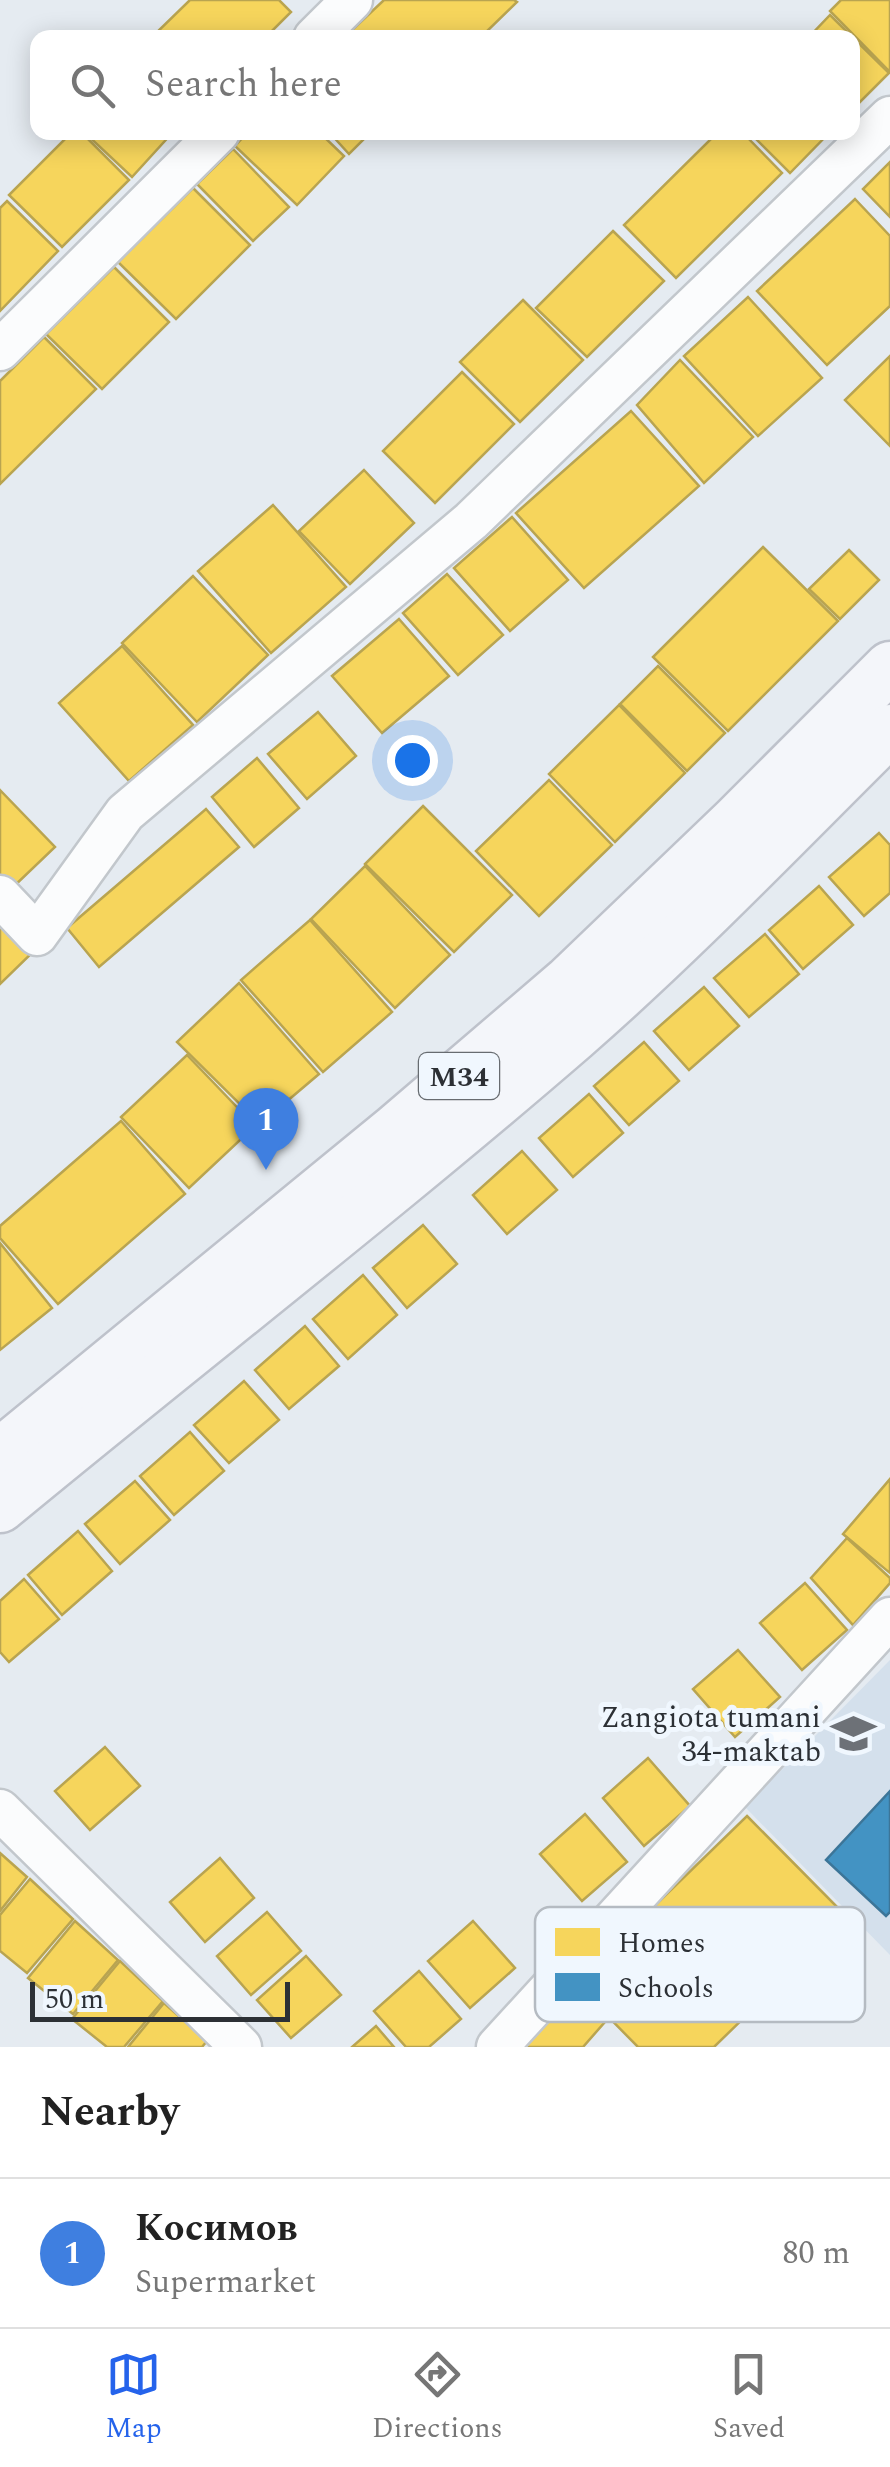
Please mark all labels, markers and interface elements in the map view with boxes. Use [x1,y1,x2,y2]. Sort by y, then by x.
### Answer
search box [30,30,860,140]
text: Search here [145,56,342,114]
icon: search [65,58,120,113]
your location [387,735,438,786]
road number: M34 [419,1053,499,1099]
pin: 1 [234,1088,298,1170]
place label: Zangiota tumani 34-maktab [600,1695,821,1775]
school or university icon: Zangiota tumani 34-maktab [830,1710,878,1758]
legend [535,1907,865,2022]
text: Homes [618,1922,706,1965]
text: Schools [618,1967,714,2010]
scale bar [30,1977,290,2022]
text: 50 m [45,1978,104,2021]
text: Nearby [40,2081,179,2144]
text: Косимов [135,2200,297,2258]
text: 1 [64,2229,81,2278]
text: 80 m [782,2229,850,2278]
text: Supermarket [135,2258,316,2307]
tab: Map [105,2347,162,2450]
tab: Directions [372,2347,503,2450]
tab: Saved [713,2347,785,2450]

